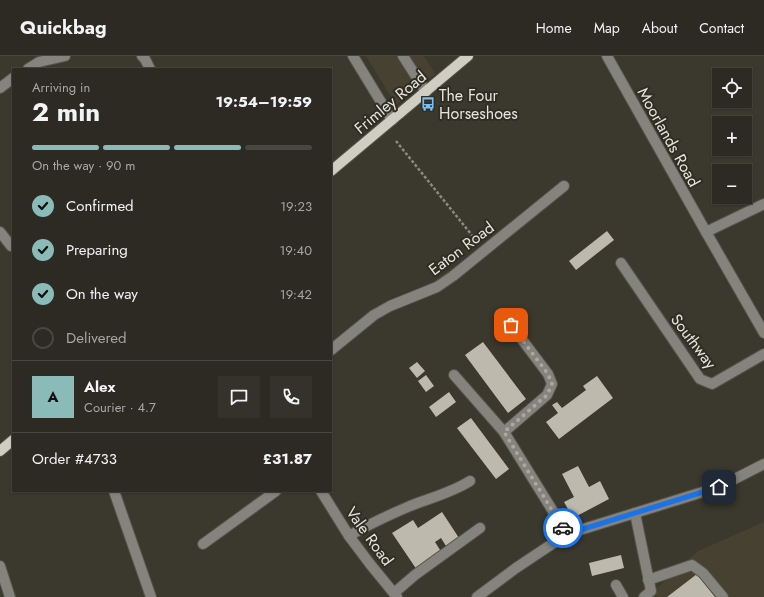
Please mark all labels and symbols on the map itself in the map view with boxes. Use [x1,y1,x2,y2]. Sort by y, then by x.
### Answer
street label: Frimley Road [349,65,431,139]
street label: Moorlands Road [632,83,705,191]
place label: The Four Horseshoes [439,84,518,125]
bus stop icon: The Four Horseshoes [420,96,436,112]
street label: Eaton Road [424,216,499,281]
pin [494,308,528,342]
street label: Southway [665,309,722,374]
pin [702,470,736,504]
street label: Vale Road [340,502,399,571]
courier [543,508,583,548]

